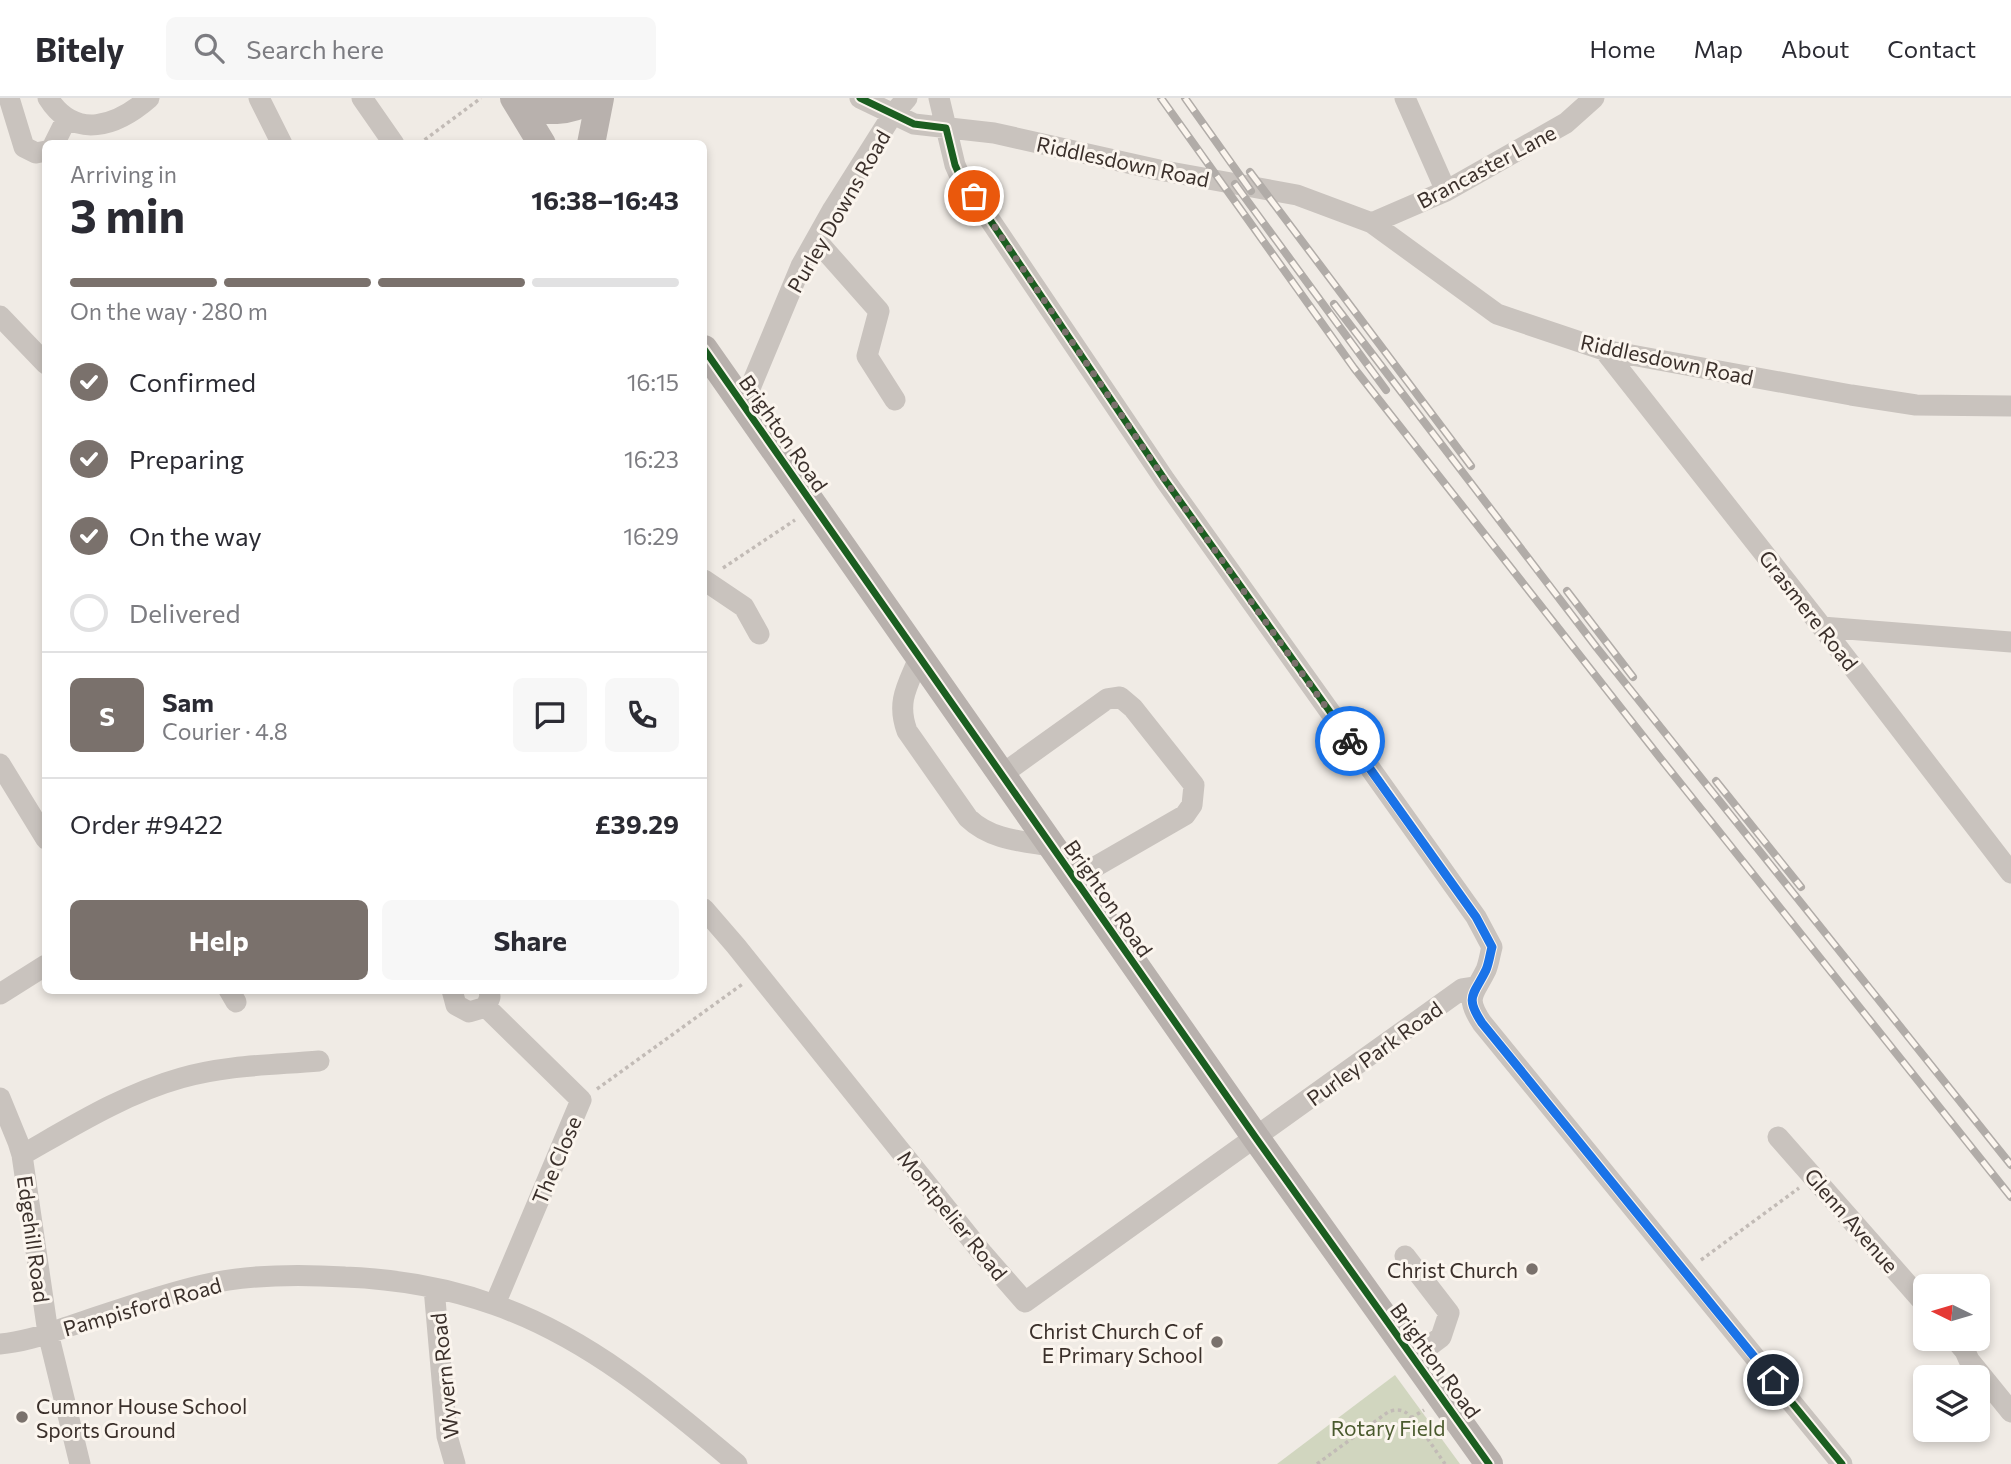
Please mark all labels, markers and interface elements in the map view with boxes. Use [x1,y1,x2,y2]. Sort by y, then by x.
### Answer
search box [166,17,656,80]
text: Bitely [35,28,124,69]
icon: search [190,29,228,67]
text: Search here [246,33,384,64]
text: Home [1590,34,1656,63]
text: Map [1694,34,1743,63]
text: About [1781,34,1849,63]
text: Contact [1887,34,1976,63]
street label: Brancaster Lane [1412,119,1560,213]
street label: Purley Downs Road [781,125,895,297]
street label: Riddlesdown Road [1034,130,1212,192]
text: Arriving in [70,160,177,188]
pin [944,166,1004,226]
icon: bag [955,177,993,215]
text: 16:38–16:43 [531,184,679,215]
text: 3 min [70,186,185,242]
text: On the way · 280 m [70,297,268,325]
street label: Riddlesdown Road [1578,328,1756,390]
icon: check [70,363,108,401]
text: Confirmed [129,366,256,397]
text: 16:15 [627,368,679,396]
street label: Brighton Road [735,370,833,496]
icon: check [70,440,108,478]
text: Preparing [129,443,244,474]
text: 16:23 [624,445,679,473]
icon: check [70,517,108,555]
text: On the way [129,520,262,551]
text: 16:29 [623,522,679,550]
street label: Grasmere Road [1754,545,1864,675]
text: Delivered [129,597,240,628]
button: chat [513,678,587,752]
button: phone [605,678,679,752]
text: Sam [162,686,214,717]
text: S [99,700,115,731]
courier [1315,706,1385,776]
text: Courier · 4.8 [162,717,288,745]
icon: bike [1331,722,1369,760]
text: Order #9422 [70,808,223,839]
text: £39.29 [595,808,679,839]
street label: Brighton Road [1060,835,1158,961]
button: Help [70,900,368,980]
button: Share [382,900,679,980]
street label: Purley Park Road [1301,995,1447,1111]
street label: The Close [526,1112,586,1208]
street label: Montpelier Road [893,1145,1013,1285]
street label: Glenn Avenue [1800,1163,1904,1277]
street label: Edgehill Road [13,1174,55,1304]
place label: Christ Church [1387,1257,1518,1282]
marker: Christ Church [1524,1261,1540,1277]
street label: Pampisford Road [60,1271,224,1341]
north arrow [1913,1274,1990,1351]
map controls [1913,1274,1990,1442]
street label: Brighton Road [1386,1297,1486,1423]
street label: Wyvern Road [425,1312,463,1440]
place label: Christ Church C of E Primary School [1029,1318,1204,1367]
marker: Christ Church C of E Primary School [1209,1334,1225,1350]
pin [1743,1350,1803,1410]
icon: home [1754,1361,1792,1399]
button: layers [1913,1365,1990,1442]
place label: Cumnor House School Sports Ground [36,1393,247,1442]
marker: Cumnor House School Sports Ground [14,1409,30,1425]
park label: Rotary Field [1331,1415,1445,1440]

